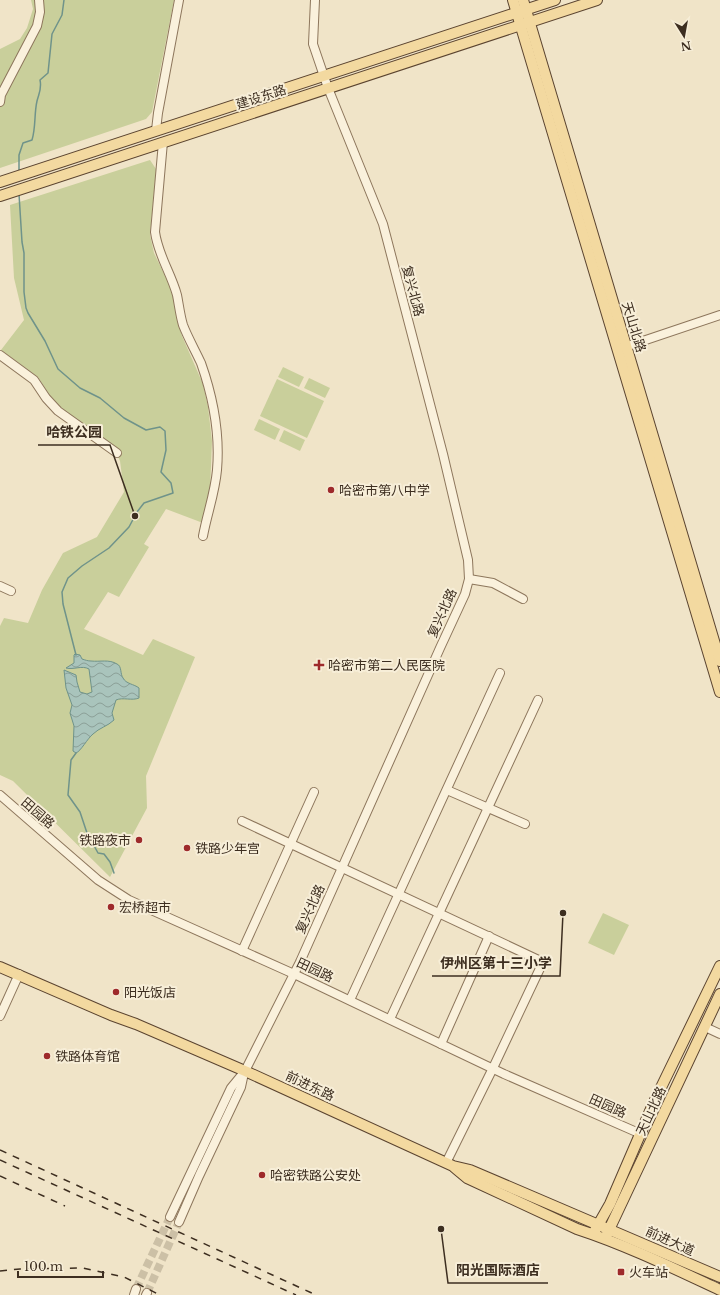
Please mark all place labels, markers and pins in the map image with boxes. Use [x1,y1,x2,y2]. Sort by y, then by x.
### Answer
callout: 哈铁公园 [38,419,110,445]
place label: 哈密市第八中学 [339,482,430,499]
marker: 哈密市第八中学 [326,485,336,495]
place label: 哈密市第二人民医院 [328,657,445,674]
marker: 哈密市第二人民医院 [313,659,325,671]
place label: 铁路夜市 [79,832,131,849]
marker: 铁路夜市 [134,835,144,845]
place label: 铁路少年宫 [195,840,260,857]
marker: 铁路少年宫 [182,843,192,853]
place label: 宏桥超市 [119,899,171,916]
marker: 宏桥超市 [106,902,116,912]
callout: 伊州区第十三小学 [432,950,560,976]
place label: 阳光饭店 [124,984,176,1001]
marker: 阳光饭店 [111,987,121,997]
place label: 铁路体育馆 [55,1048,120,1065]
marker: 铁路体育馆 [42,1051,52,1061]
place label: 哈密铁路公安处 [270,1167,361,1184]
marker: 哈密铁路公安处 [257,1170,267,1180]
callout: 阳光国际酒店 [448,1257,548,1283]
place label: 火车站 [629,1264,668,1281]
marker: 火车站 [616,1267,626,1277]

